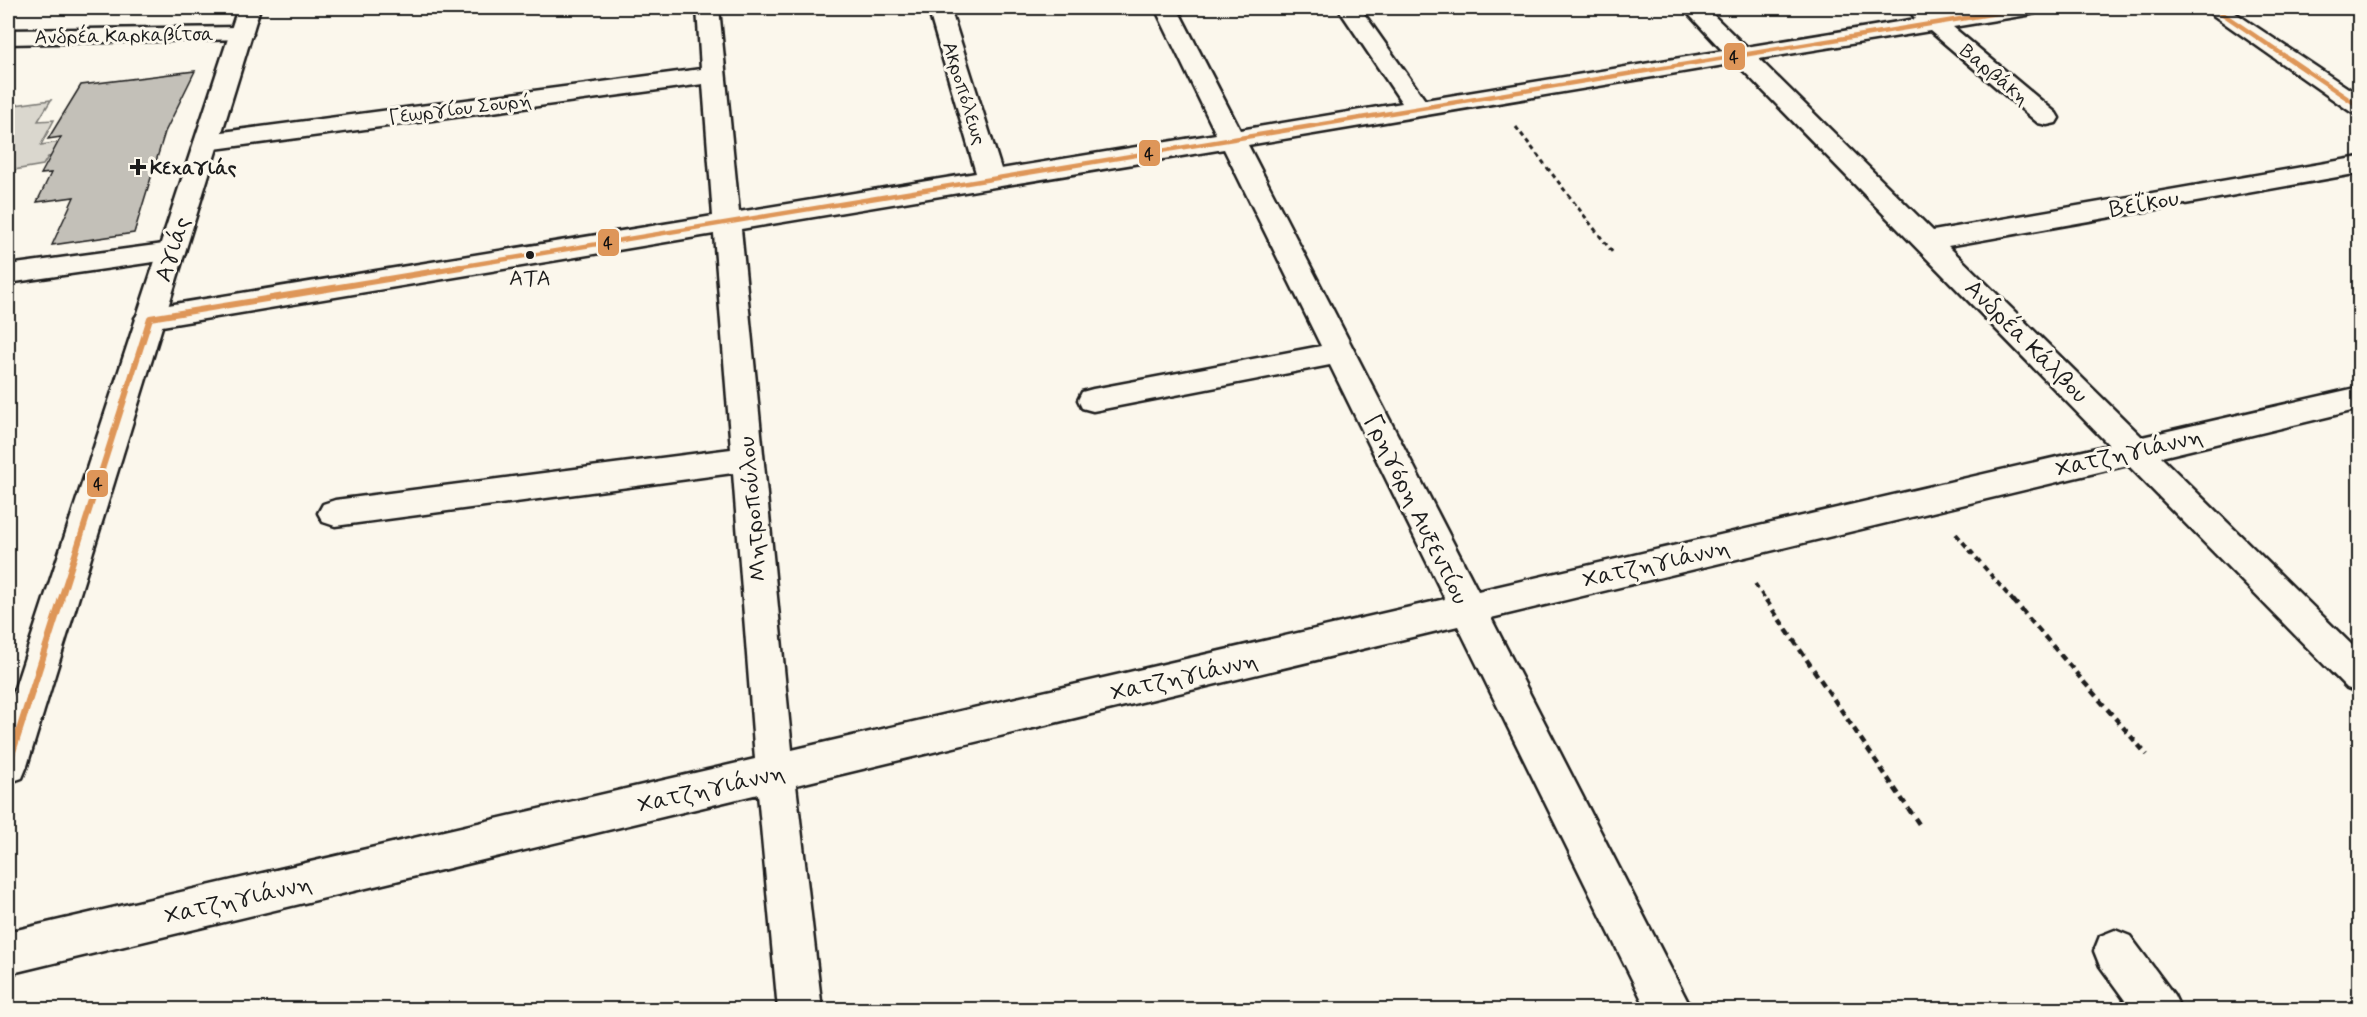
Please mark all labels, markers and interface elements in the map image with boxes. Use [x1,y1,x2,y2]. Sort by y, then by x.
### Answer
street label: Ανδρέα Καρκαβίτσα [34,21,214,52]
street label: Ακροπόλεως [935,38,992,149]
street label: Βαρβάκη [1954,38,2034,112]
line badge: 4 [1723,42,1746,71]
text: 4 [1729,47,1739,68]
street label: Γεωργίου Σουρή [387,87,533,132]
line badge: 4 [1138,139,1161,167]
text: 4 [1144,144,1154,165]
place label: Κεχαγιάς [150,155,237,182]
marker: Κεχαγιάς [131,160,145,174]
street label: Βεΐκου [2107,183,2182,226]
street label: Αγιάς [148,213,199,286]
line badge: 4 [597,228,620,257]
text: 4 [603,233,613,254]
marker: ΑΤΑ [524,249,536,261]
place label: ΑΤΑ [509,265,551,293]
street label: Ανδρέα Κάλβου [1957,273,2095,411]
street label: Γρηγόρη Αυξεντίου [1356,410,1475,610]
street label: Χατζηγιάννη [2053,421,2206,485]
street label: Μητροπούλου [732,435,775,583]
line badge: 4 [86,469,109,498]
text: 4 [93,474,103,495]
street label: Χατζηγιάννη [1580,532,1733,596]
street label: Χατζηγιάννη [1108,645,1261,709]
street label: Χατζηγιάννη [635,757,788,821]
street label: Χατζηγιάννη [162,868,315,932]

